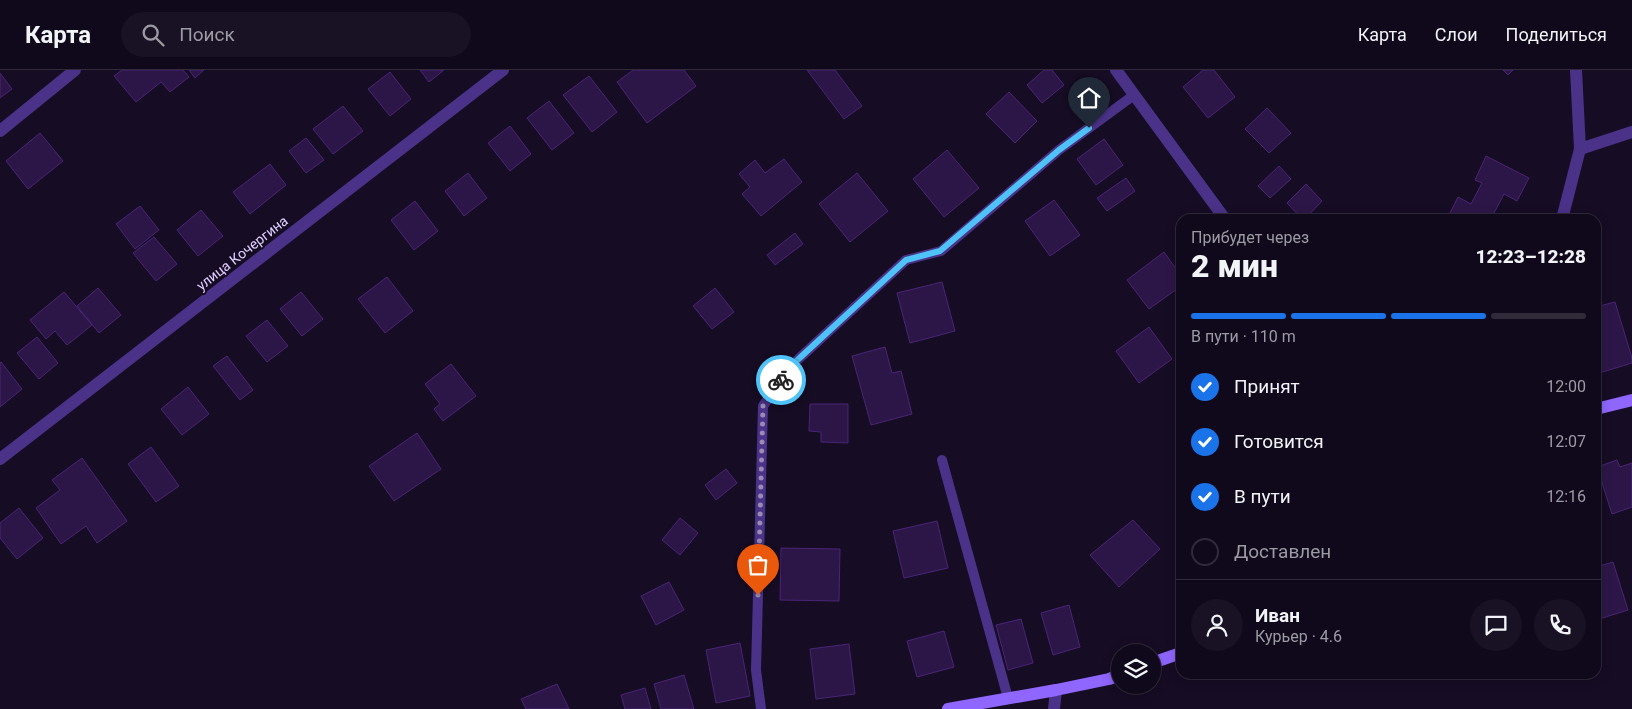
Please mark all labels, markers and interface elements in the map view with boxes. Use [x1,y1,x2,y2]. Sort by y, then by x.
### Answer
search box [121,12,471,57]
text: Карта [25,21,91,49]
icon: search [139,21,167,49]
text: Поиск [179,23,235,46]
text: Карта [1358,24,1407,45]
text: Слои [1435,24,1478,45]
text: Поделиться [1506,24,1607,45]
pin [1068,77,1110,128]
icon: home [1075,84,1103,112]
street label: улица Кочергина [193,212,291,294]
text: Прибудет через [1191,228,1309,247]
text: 12:23–12:28 [1475,245,1586,268]
text: 2 мин [1191,247,1278,285]
text: В пути · 110 m [1191,327,1296,346]
courier [756,355,806,405]
icon: bike [767,366,795,394]
icon: check [1191,373,1219,401]
text: Принят [1234,375,1300,398]
text: 12:00 [1546,377,1586,396]
icon: check [1191,428,1219,456]
text: Готовится [1234,430,1324,453]
text: 12:07 [1546,432,1586,451]
icon: check [1191,483,1219,511]
text: В пути [1234,485,1291,508]
text: 12:16 [1546,487,1586,506]
text: Доставлен [1234,540,1331,563]
pin [737,544,779,595]
icon: bag [744,551,772,579]
button: person [1191,599,1243,651]
button: chat [1470,599,1522,651]
button: phone [1534,599,1586,651]
text: Иван [1255,604,1300,627]
text: Курьер · 4.6 [1255,627,1342,646]
map controls [1111,644,1161,694]
button: layers [1111,644,1161,694]

